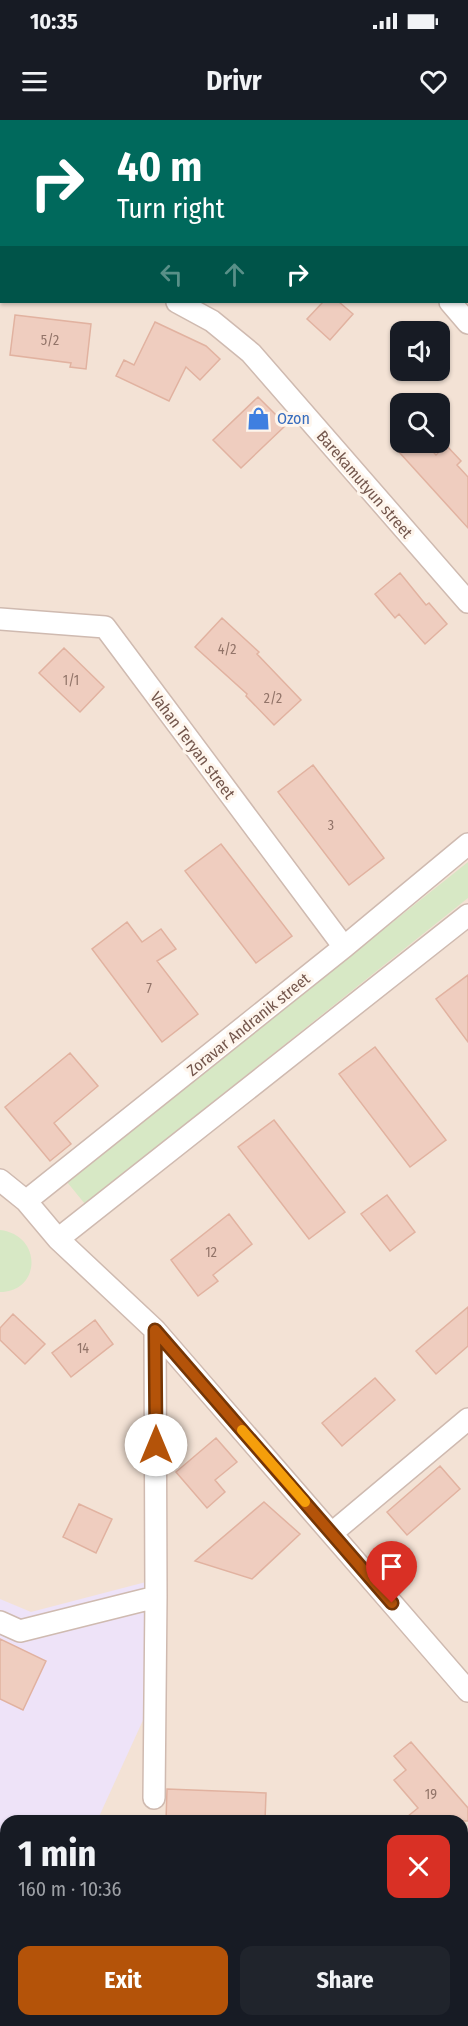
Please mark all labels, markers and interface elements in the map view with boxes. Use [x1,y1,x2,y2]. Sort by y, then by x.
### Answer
text: 10:35 [30,8,78,35]
icon: menu [18,65,51,98]
text: Drivr [206,65,262,97]
icon: heart [417,65,450,98]
text: 40 m [117,142,202,192]
icon: right [18,144,96,222]
text: Turn right [117,193,225,225]
icon: left [155,258,188,291]
icon: ahead [218,258,251,291]
icon: right [281,258,314,291]
map controls [390,321,450,453]
button: sound [390,321,450,381]
house number: 5/2 [41,332,59,349]
button: search [390,393,450,453]
shop icon: Ozon [246,405,272,431]
place label: Ozon [277,409,310,428]
street label: Barekamutyun street [313,427,417,543]
house number: 4/2 [218,641,236,658]
house number: 1/1 [63,672,79,689]
street label: Vahan Teryan street [146,688,239,803]
house number: 2/2 [264,690,282,707]
house number: 3 [328,817,334,834]
street label: Zoravar Andranik street [183,968,314,1080]
house number: 7 [146,980,152,997]
house number: 12 [205,1244,217,1261]
house number: 14 [77,1340,89,1357]
position arrow [124,1413,188,1477]
pin [366,1541,417,1603]
icon: arrive [375,1550,408,1583]
house number: 19 [425,1786,437,1803]
text: 1 min [18,1832,96,1876]
button: close [387,1835,450,1898]
text: 160 m · 10:36 [18,1877,121,1901]
button: Exit [18,1946,228,2015]
button: Share [240,1946,450,2015]

